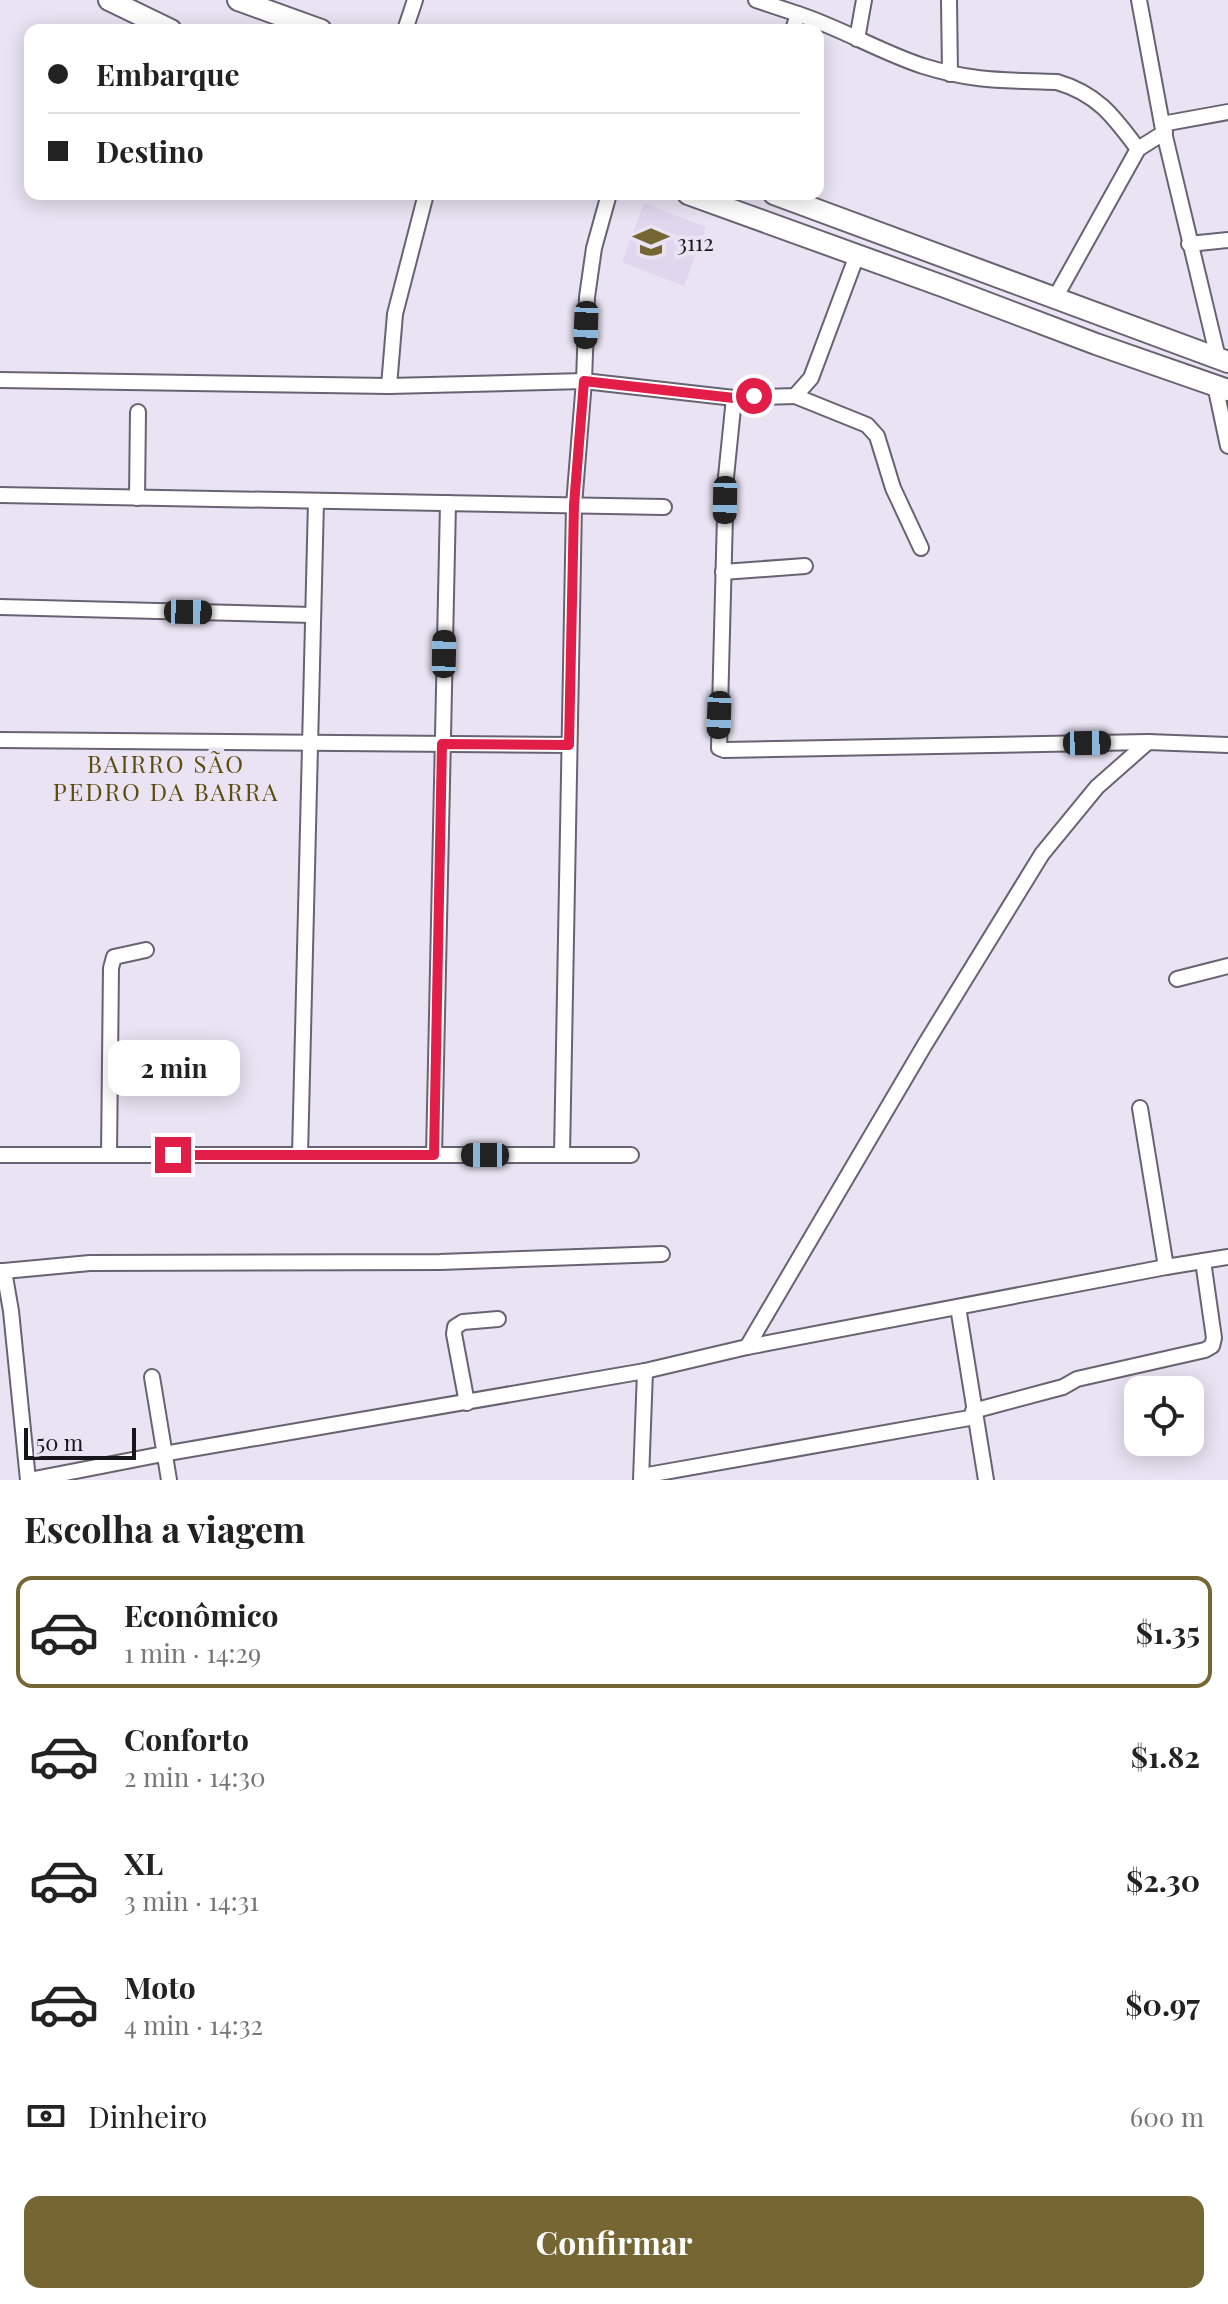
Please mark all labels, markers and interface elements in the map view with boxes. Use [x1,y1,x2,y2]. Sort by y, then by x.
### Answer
text: Embarque [96,54,240,94]
text: Destino [96,131,204,171]
school or university icon: 3112 [632,223,670,261]
place label: 3112 [677,227,714,257]
car [573,301,599,349]
route start [736,378,772,414]
car [713,476,737,524]
car [164,600,212,624]
car [432,630,456,678]
car [706,691,732,739]
car [1063,731,1111,755]
district label: BAIRRO SÃO PEDRO DA BARRA [53,747,279,807]
callout: 2 min [107,1039,239,1095]
text: 2 min [140,1050,208,1085]
route end [155,1137,191,1173]
car [461,1143,509,1167]
map controls [1124,1376,1204,1456]
button: locate [1124,1376,1204,1456]
scale bar [24,1424,136,1460]
text: 50 m [36,1427,83,1457]
text: Escolha a viagem [24,1504,305,1552]
text: Econômico [124,1595,279,1635]
icon: car [28,1596,100,1668]
text: $1.35 [1136,1612,1200,1652]
text: 1 min · 14:29 [124,1635,261,1670]
text: Conforto [124,1719,249,1759]
icon: car [28,1720,100,1792]
text: $1.82 [1131,1736,1200,1776]
text: 2 min · 14:30 [124,1759,266,1794]
text: XL [124,1843,163,1883]
icon: car [28,1844,100,1916]
text: $2.30 [1126,1860,1200,1900]
text: 3 min · 14:31 [124,1883,259,1918]
text: Moto [124,1967,196,2007]
icon: car [28,1968,100,2040]
text: $0.97 [1125,1984,1200,2024]
text: 4 min · 14:32 [124,2007,263,2042]
icon: cash [24,2094,68,2138]
text: Dinheiro [88,2096,207,2136]
text: 600 m [1130,2099,1204,2134]
button: Confirmar [24,2196,1204,2288]

